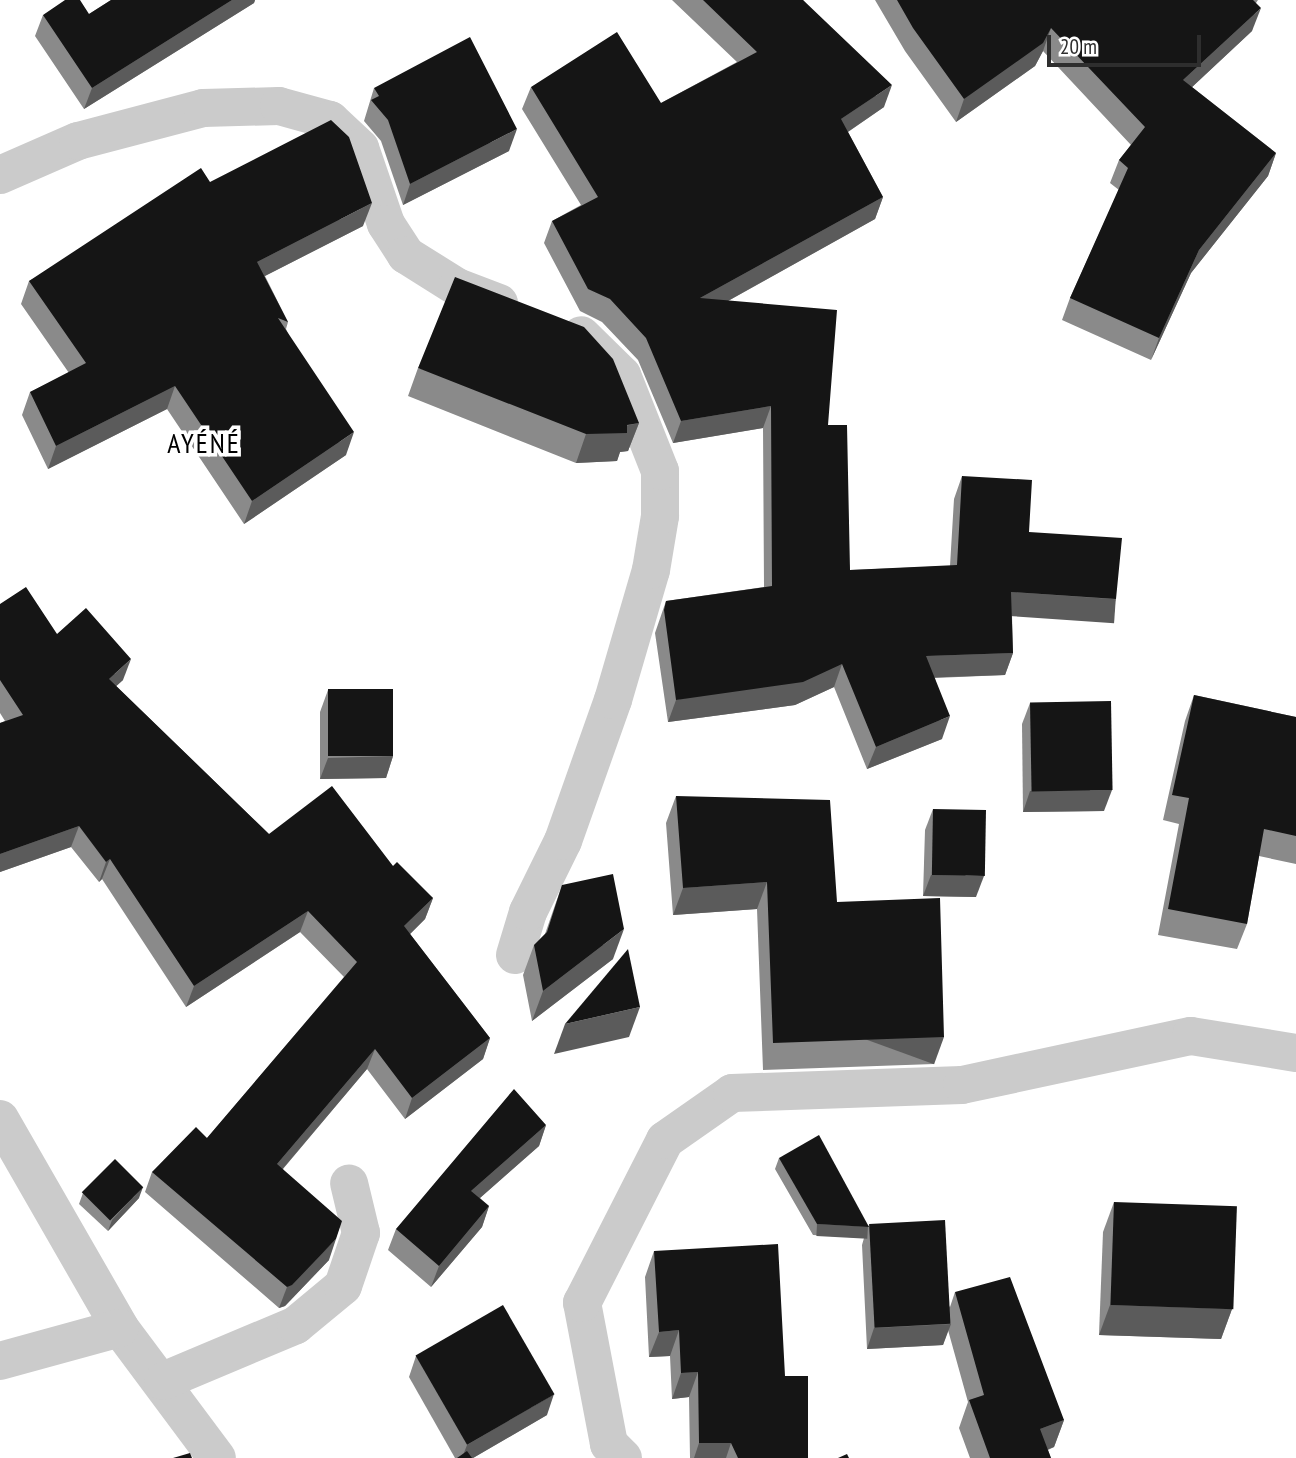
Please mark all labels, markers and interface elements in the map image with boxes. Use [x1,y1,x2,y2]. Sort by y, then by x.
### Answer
scale bar [1051,21,1205,65]
text: 20 m [1060,33,1097,60]
district label: AYÉNÉ [168,426,240,460]

